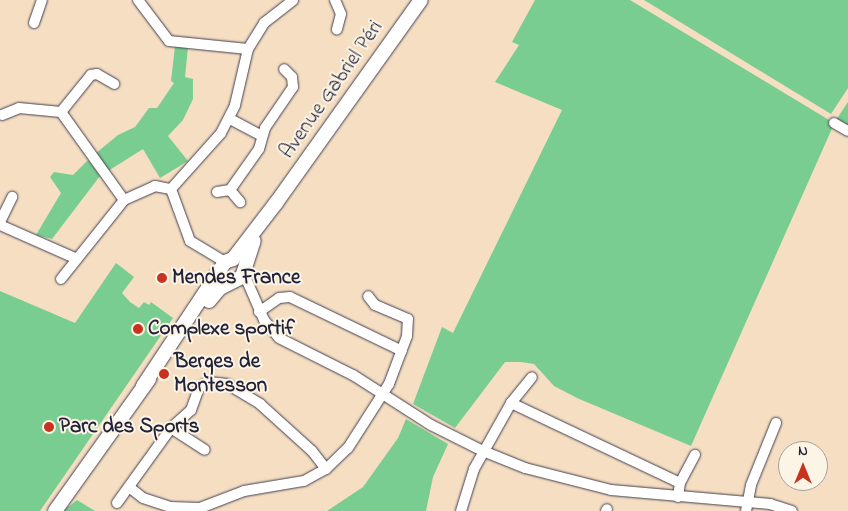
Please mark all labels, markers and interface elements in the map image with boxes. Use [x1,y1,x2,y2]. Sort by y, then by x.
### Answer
street label: Avenue Gabriel Péri [275,16,389,164]
place label: Mendes France [172,265,301,291]
marker: Mendes France [156,272,168,284]
place label: Complexe sportif [148,316,295,342]
marker: Complexe sportif [132,323,144,335]
place label: Berges de Montesson [174,349,267,399]
marker: Berges de Montesson [158,368,170,380]
place label: Parc des Sports [59,414,200,440]
marker: Parc des Sports [43,421,55,433]
north arrow [778,441,828,491]
text: N [798,441,808,462]

